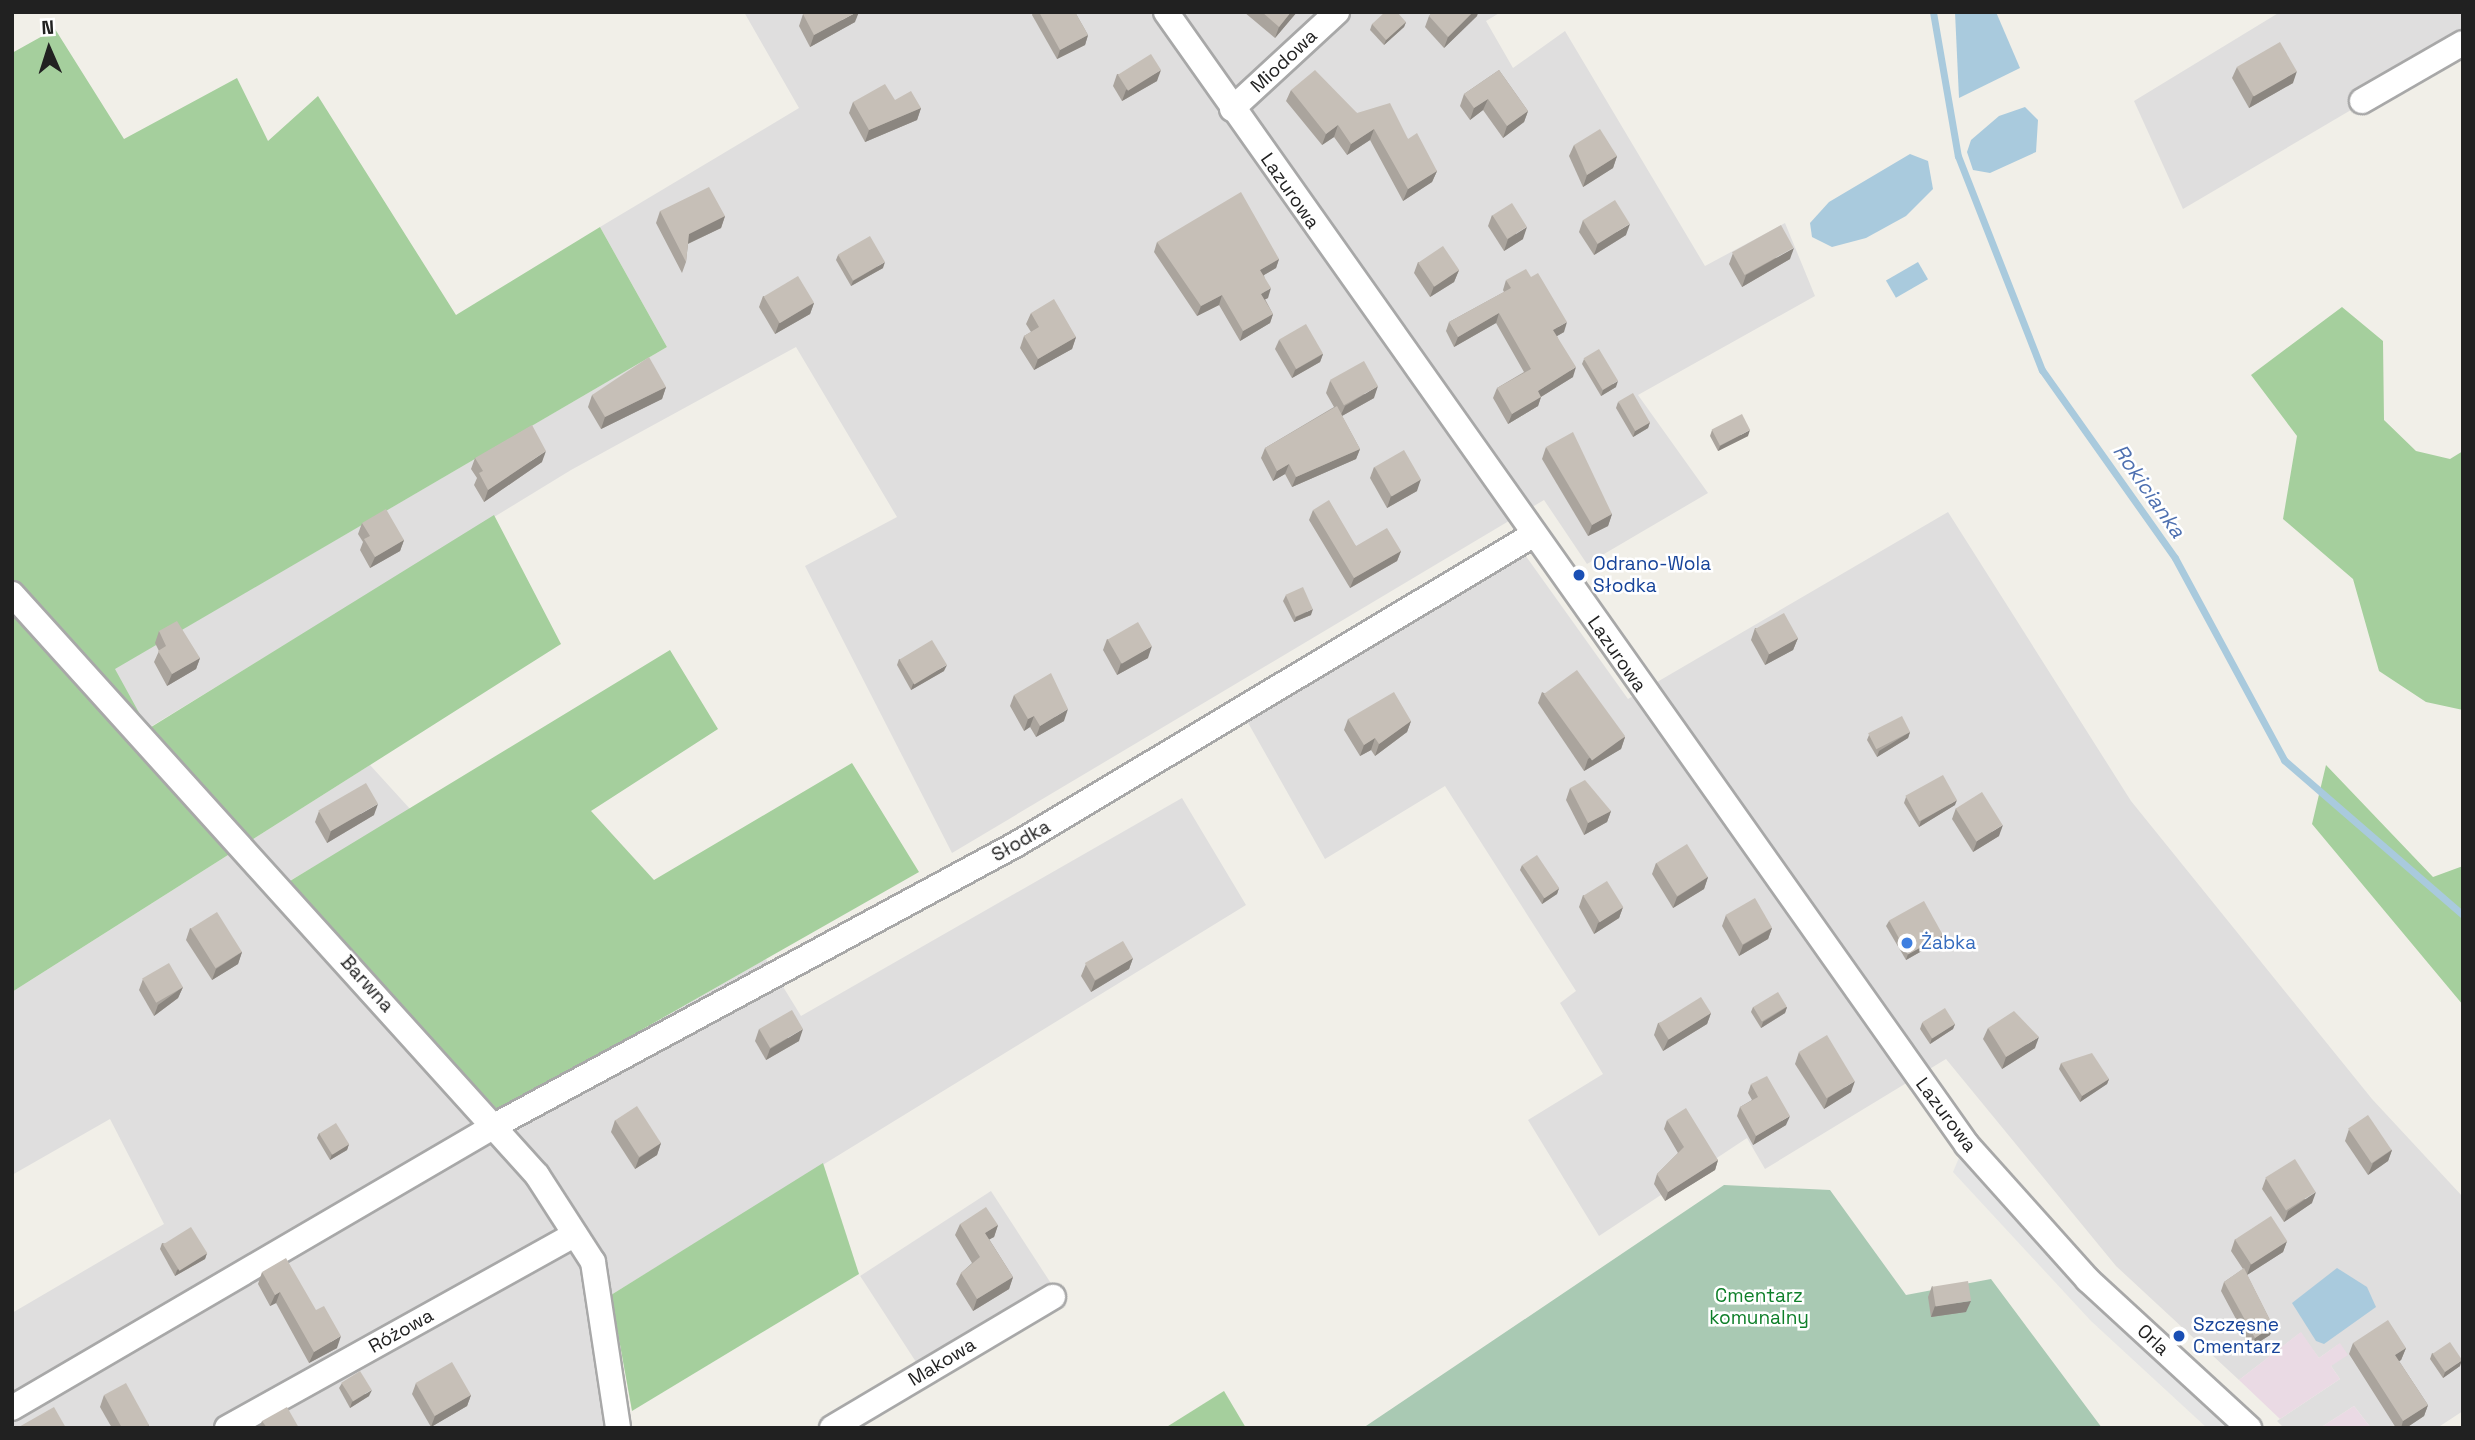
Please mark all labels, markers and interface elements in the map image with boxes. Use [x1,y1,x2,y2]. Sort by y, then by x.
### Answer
north arrow [14,14,84,84]
text: N [41,15,55,40]
street label: Miodowa [1246,24,1322,98]
street label: Lazurowa [1256,149,1324,233]
water label: Rokicianka [2108,439,2190,543]
place label: Odrano-Wola Słodka [1593,553,1711,597]
marker: Odrano-Wola Słodka [1571,567,1587,583]
street label: Lazurowa [1583,612,1651,696]
street label: Słodka [988,815,1054,867]
place label: Żabka [1921,932,1976,954]
marker: Żabka [1899,935,1915,951]
street label: Barwna [336,951,398,1017]
street label: Lazurowa [1911,1073,1981,1157]
park label: Cmentarz komunalny [1709,1285,1809,1329]
street label: Różowa [365,1304,437,1358]
place label: Szczęsne Cmentarz [2193,1314,2281,1358]
street label: Orla [2132,1320,2174,1360]
marker: Szczęsne Cmentarz [2171,1328,2187,1344]
street label: Makowa [904,1333,980,1391]

